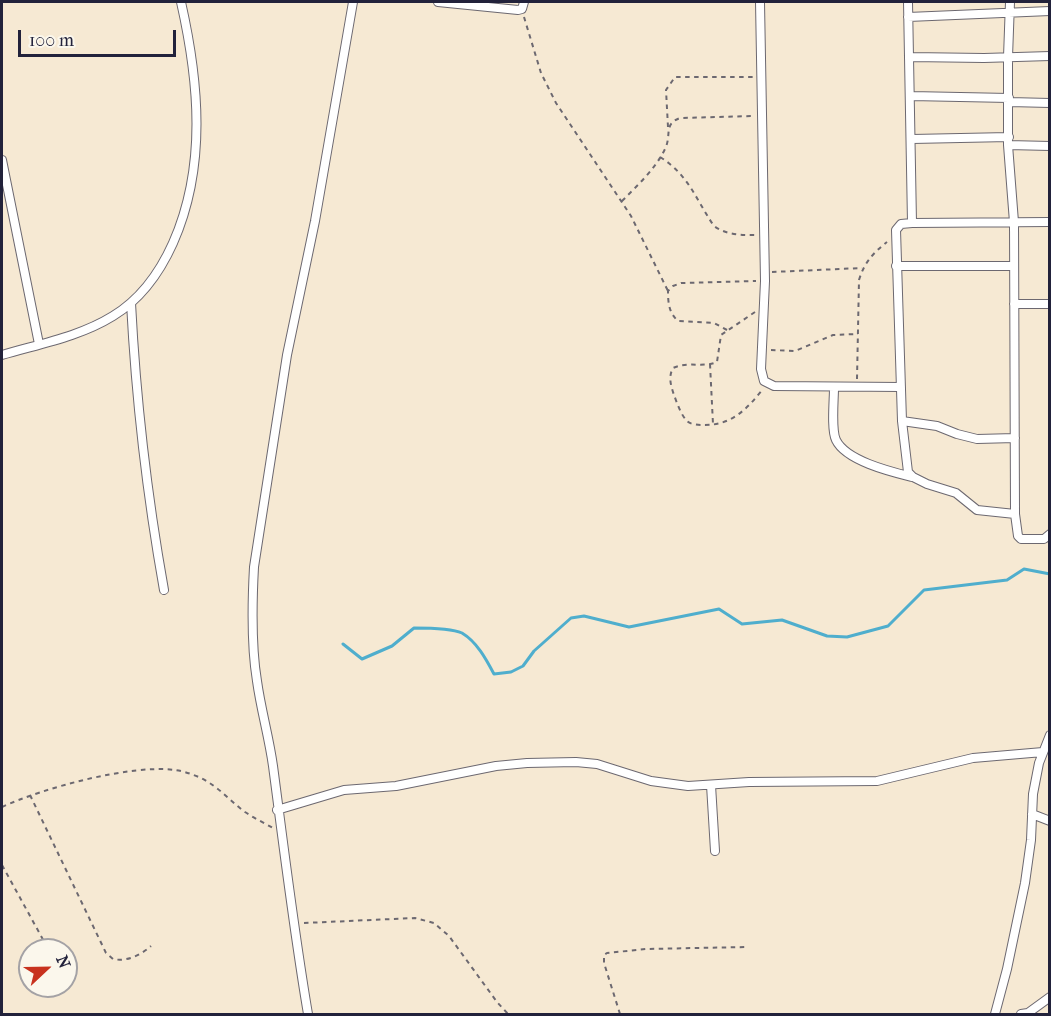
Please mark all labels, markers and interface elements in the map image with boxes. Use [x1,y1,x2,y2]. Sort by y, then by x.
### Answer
scale bar [21,18,178,56]
text: 100 m [29,30,74,51]
north arrow [18,938,78,998]
text: N [52,953,74,971]

